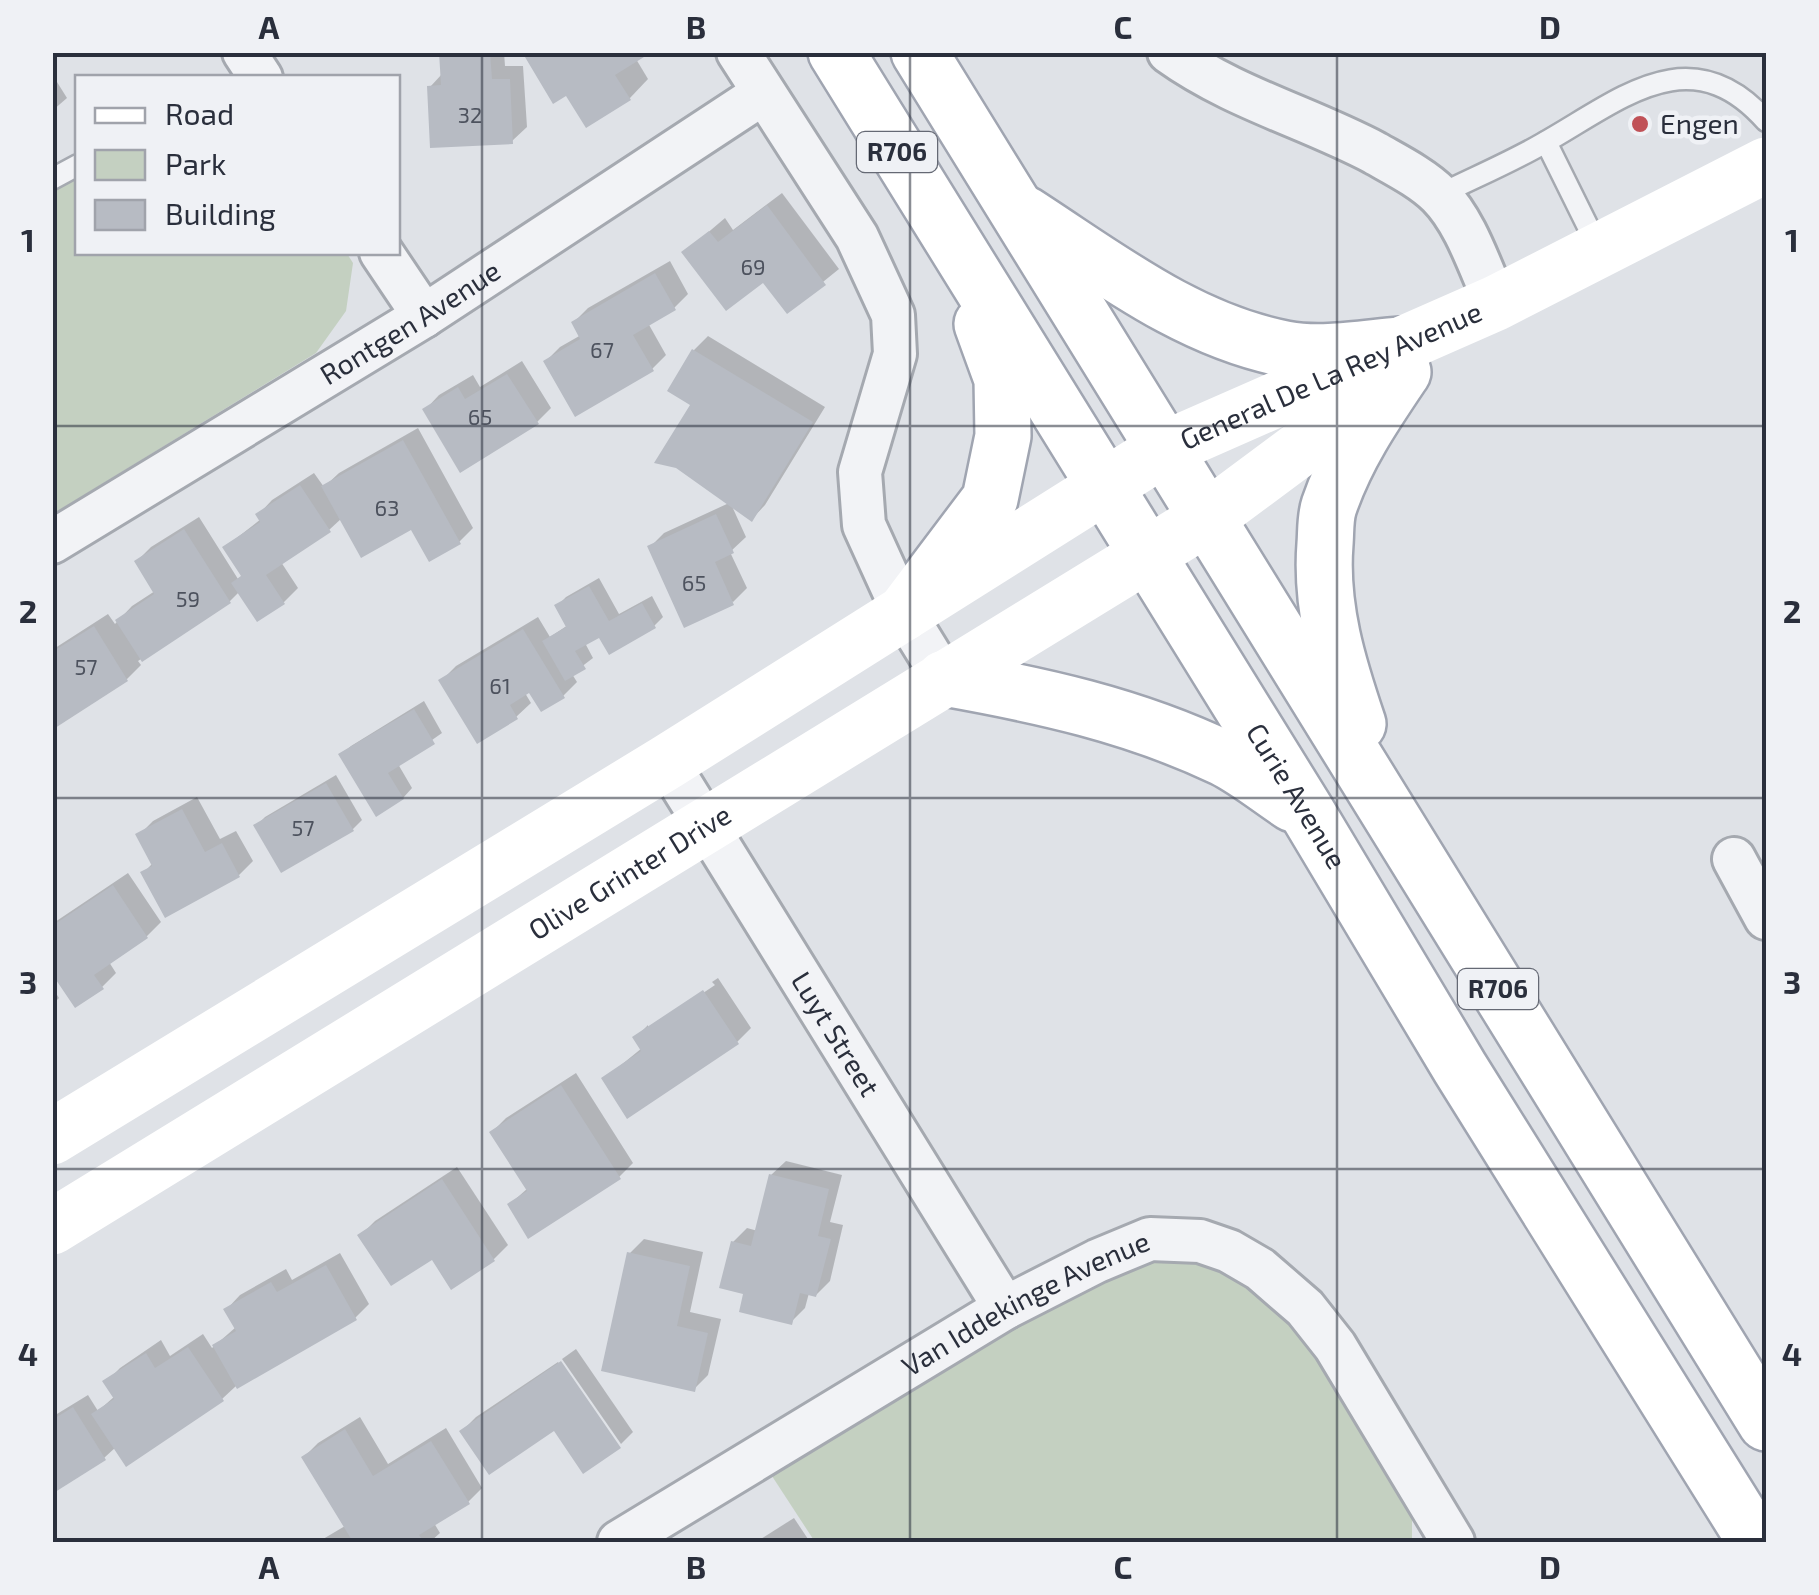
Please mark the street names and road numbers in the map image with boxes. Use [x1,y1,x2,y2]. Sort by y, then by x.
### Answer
road number: R706 [857,132,937,172]
street label: Rontgen Avenue [313,253,506,391]
street label: General De La Rey Avenue [1174,293,1487,456]
street label: Curie Avenue [1240,716,1355,875]
street label: Olive Grinter Drive [522,796,737,946]
street label: Luyt Street [785,965,888,1102]
road number: R706 [1458,969,1538,1009]
street label: Van Iddekinge Avenue [895,1223,1154,1383]

